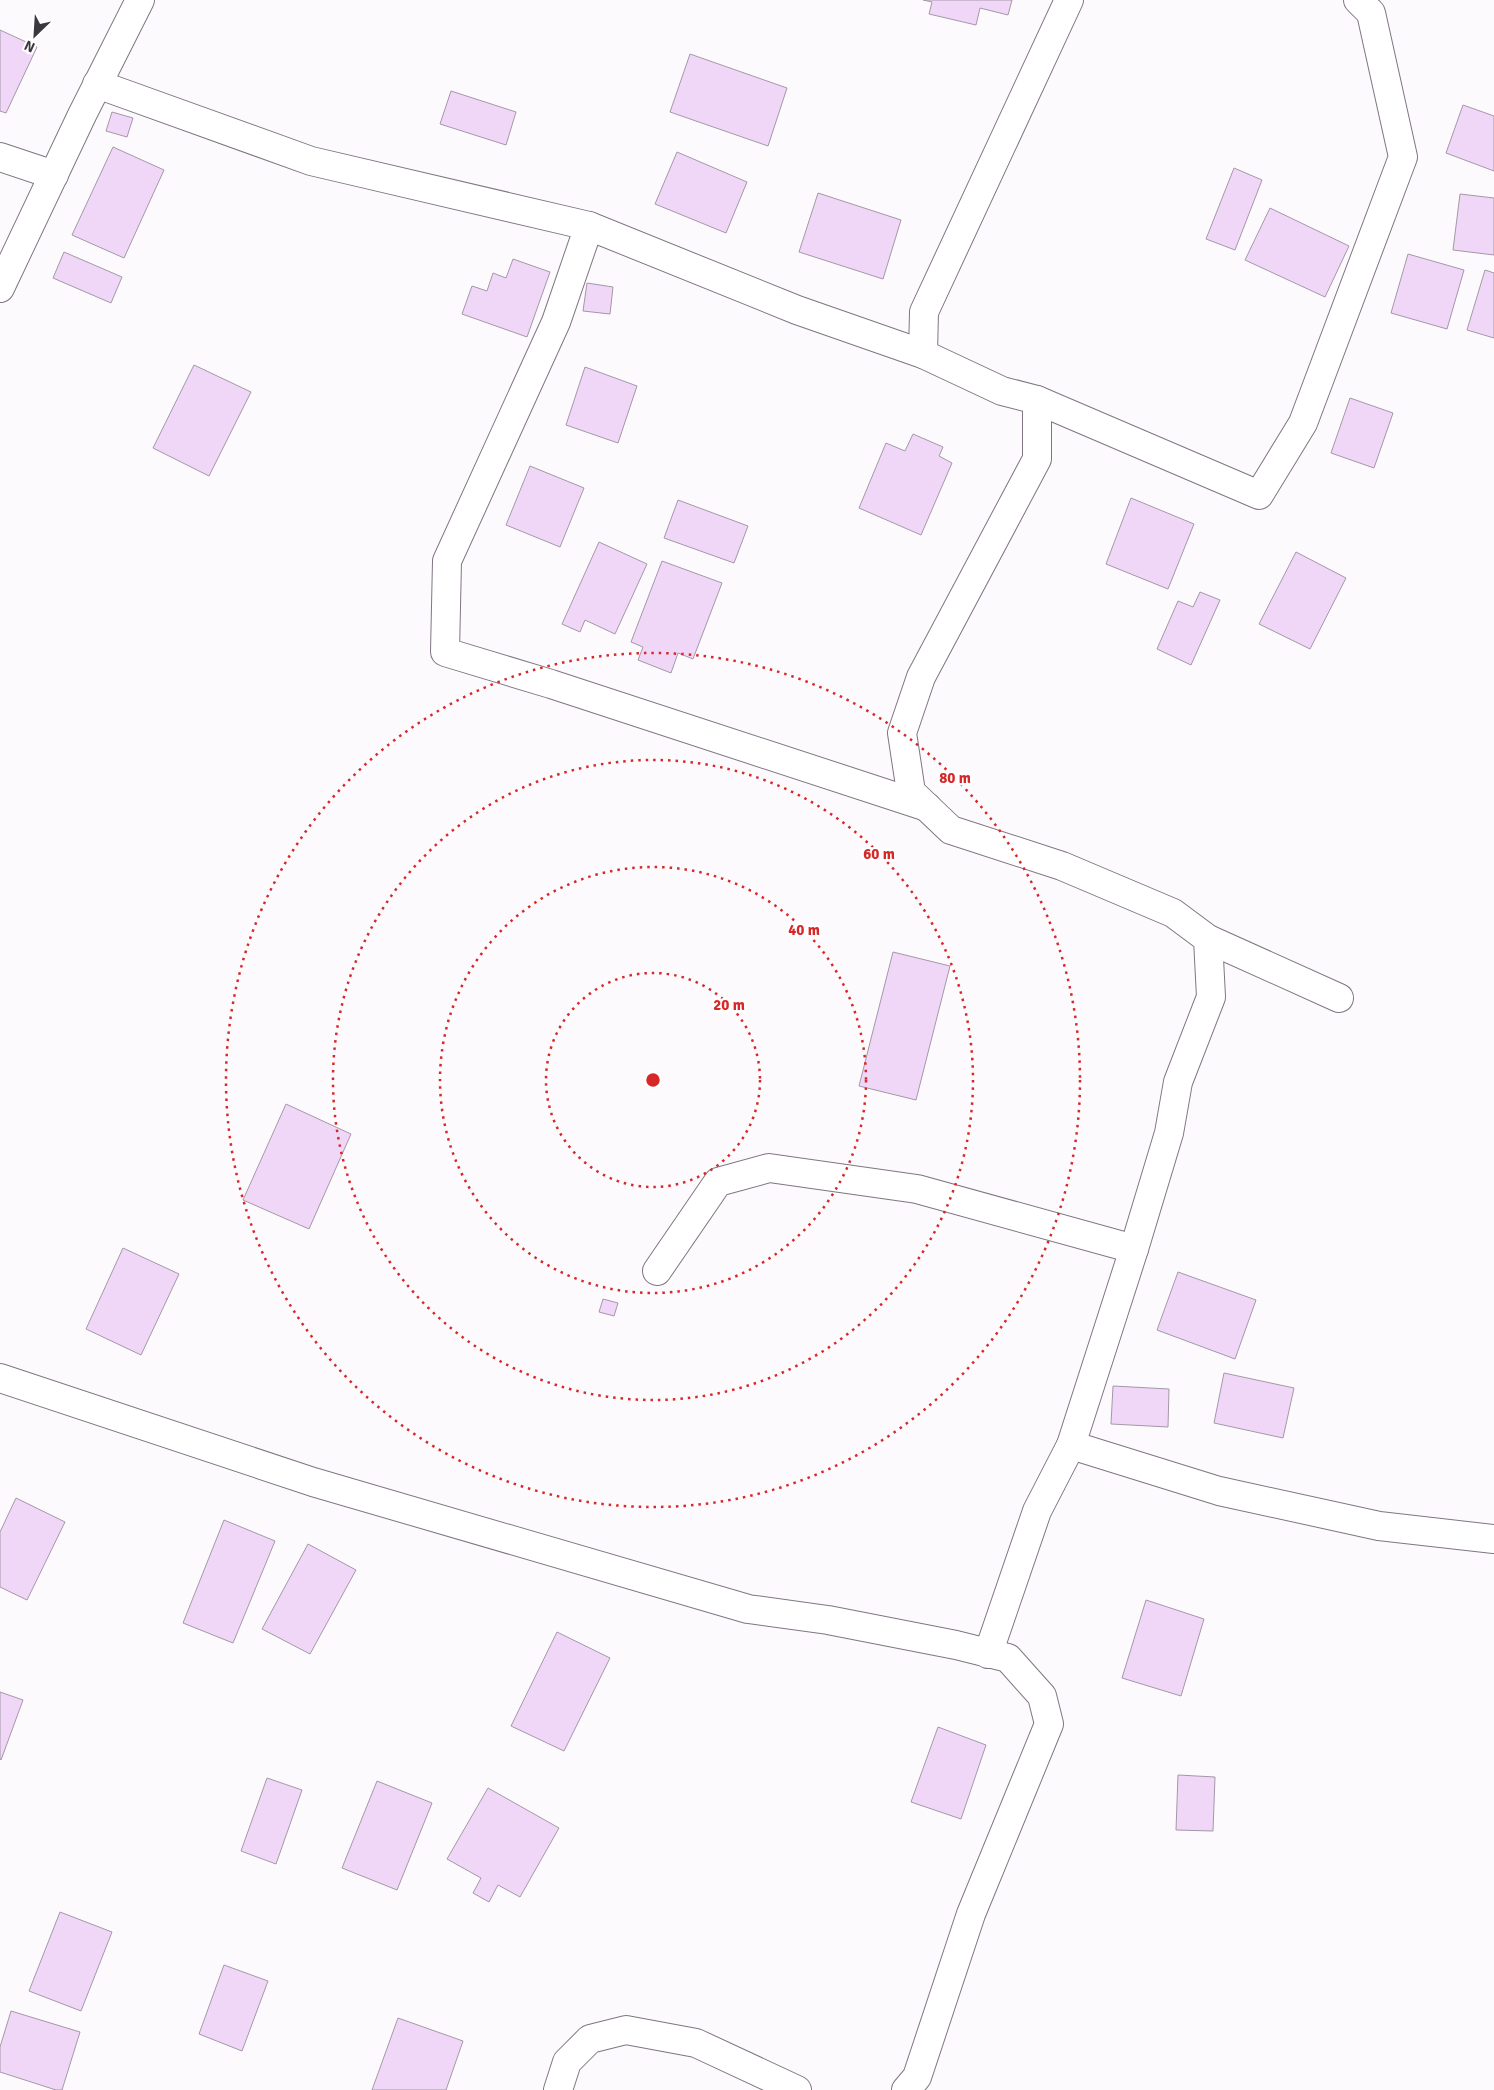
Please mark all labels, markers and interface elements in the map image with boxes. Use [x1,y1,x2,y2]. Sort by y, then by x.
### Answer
north arrow [10,10,60,60]
text: N [22,37,38,56]
text: 80 m [939,769,971,787]
text: 60 m [863,845,895,863]
text: 40 m [788,921,820,939]
text: 20 m [713,996,745,1014]
centre of rings [644,1071,662,1089]

